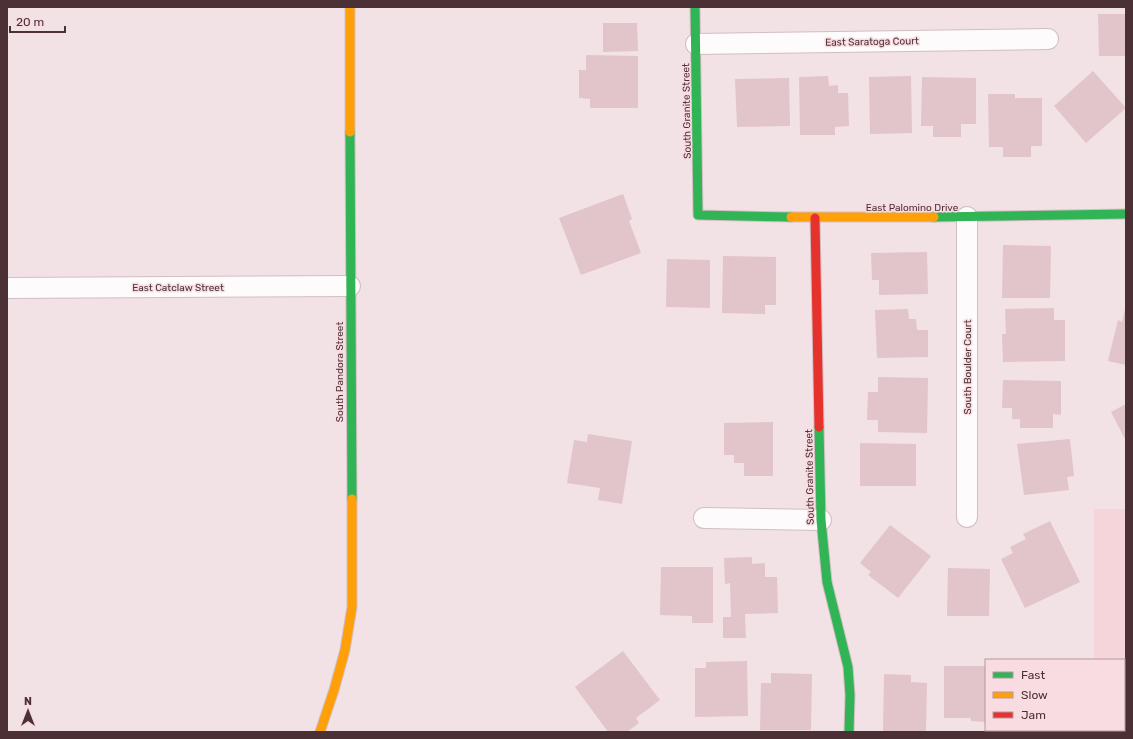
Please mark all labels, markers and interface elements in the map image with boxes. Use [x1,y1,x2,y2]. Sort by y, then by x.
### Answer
scale bar [10,8,65,34]
text: 20 m [16,15,44,29]
street label: East Saratoga Court [825,35,919,49]
street label: South Granite Street [680,63,694,159]
street label: East Palomino Drive [866,202,959,214]
street label: East Catclaw Street [132,282,224,294]
street label: South Boulder Court [962,319,974,415]
street label: South Pandora Street [334,322,346,422]
street label: South Granite Street [803,429,817,525]
legend [985,659,1125,731]
text: Fast [1021,668,1045,682]
text: Slow [1021,688,1048,702]
north arrow [8,691,48,731]
text: N [24,695,32,708]
text: Jam [1021,708,1046,722]

